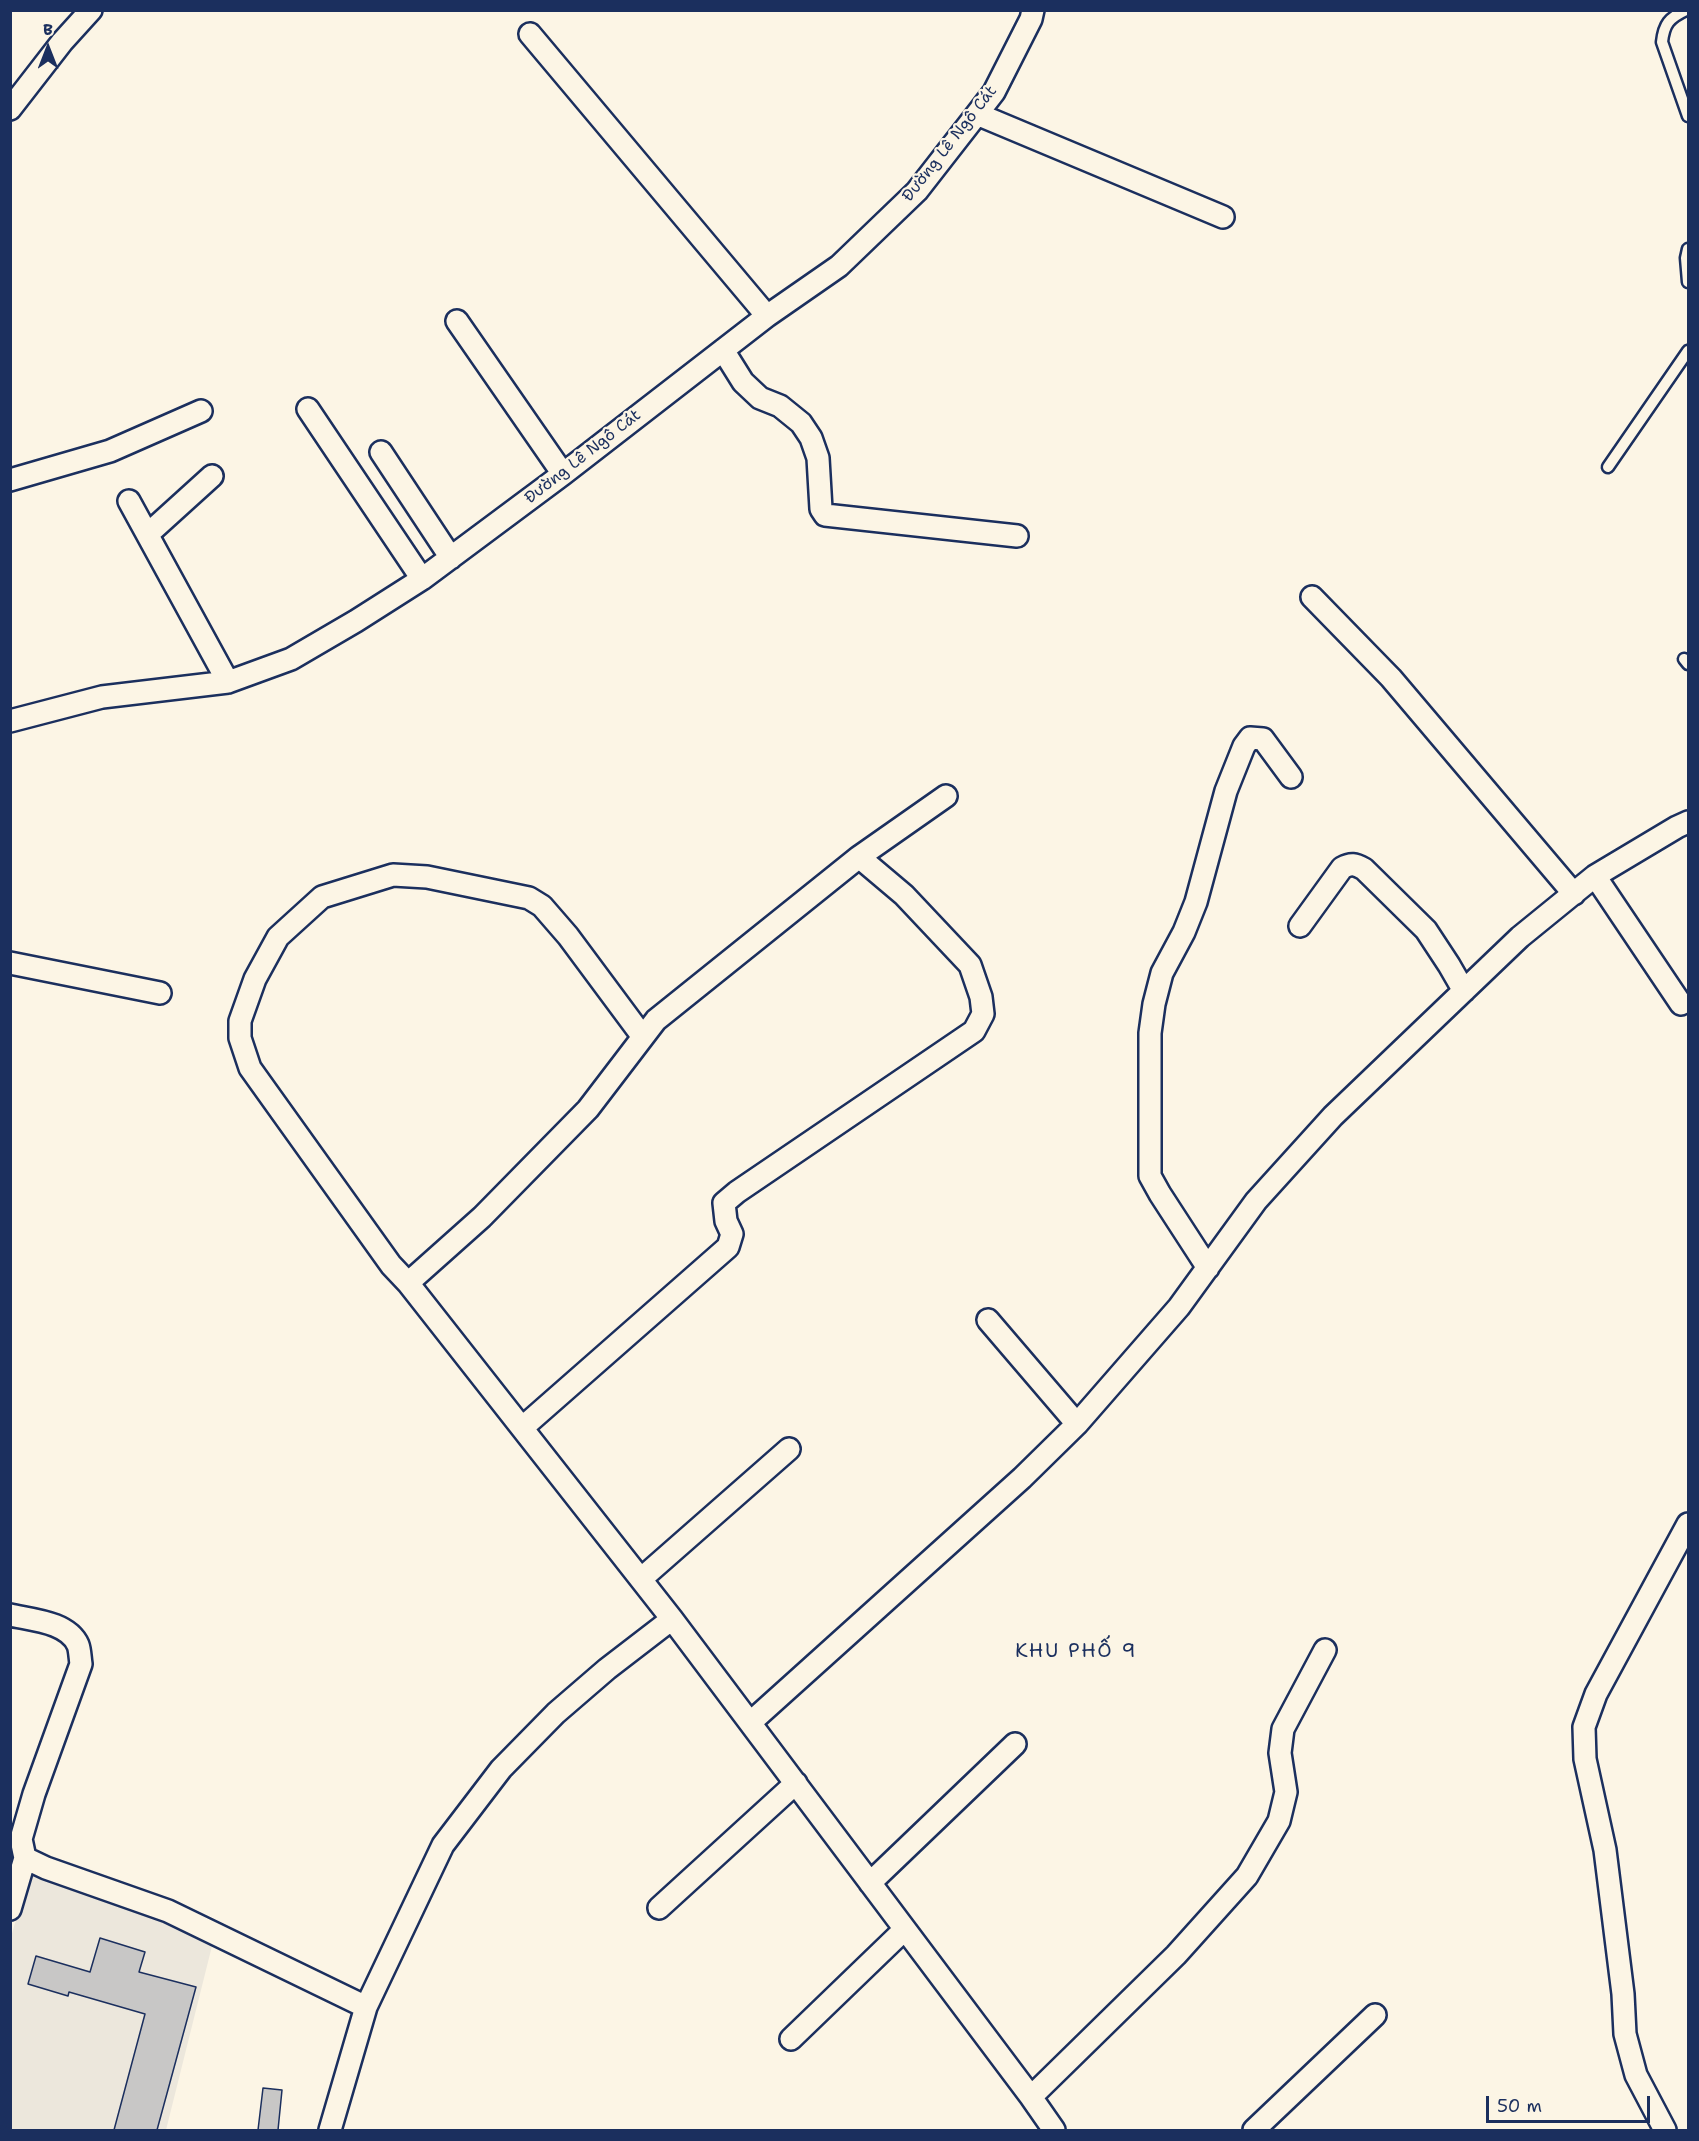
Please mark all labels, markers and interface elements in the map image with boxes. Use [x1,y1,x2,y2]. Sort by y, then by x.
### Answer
north arrow [18,18,78,78]
text: B [43,19,53,40]
street label: Đường Lê Ngô Cát [899,82,1001,206]
street label: Đường Lê Ngô Cát [521,406,645,508]
district label: KHU PHỐ 9 [1015,1640,1137,1664]
scale bar [1489,2084,1652,2122]
text: 50 m [1497,2094,1542,2118]

